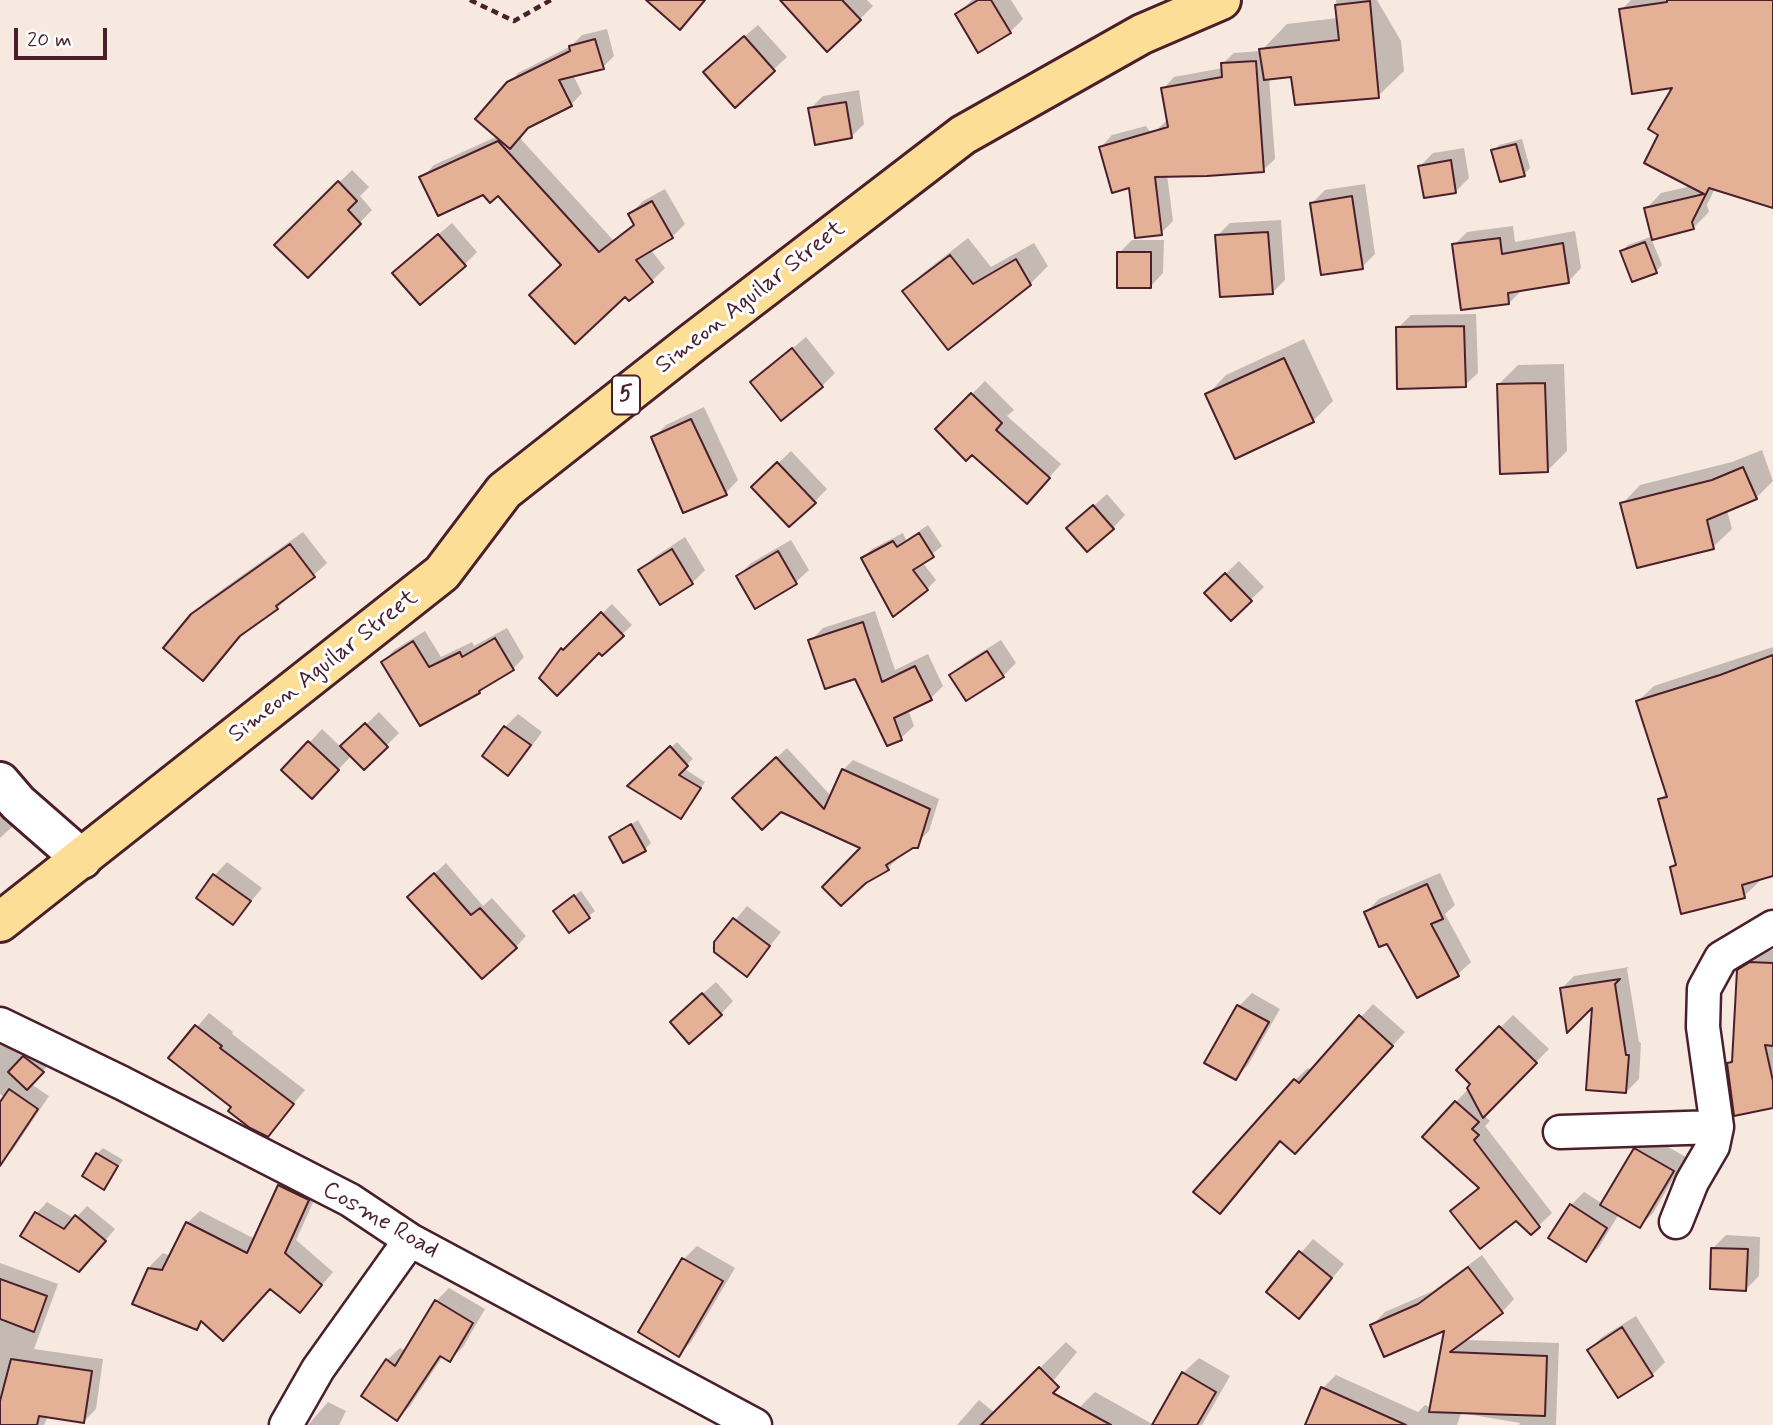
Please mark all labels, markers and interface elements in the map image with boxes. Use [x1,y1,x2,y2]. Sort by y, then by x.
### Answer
scale bar [18,14,110,58]
text: 20 m [27,26,72,54]
street label: Simeon Aguilar Street [651,215,851,381]
road number: 5 [612,376,640,414]
street label: Simeon Aguilar Street [224,584,424,750]
street label: Cosme Road [317,1176,443,1266]

